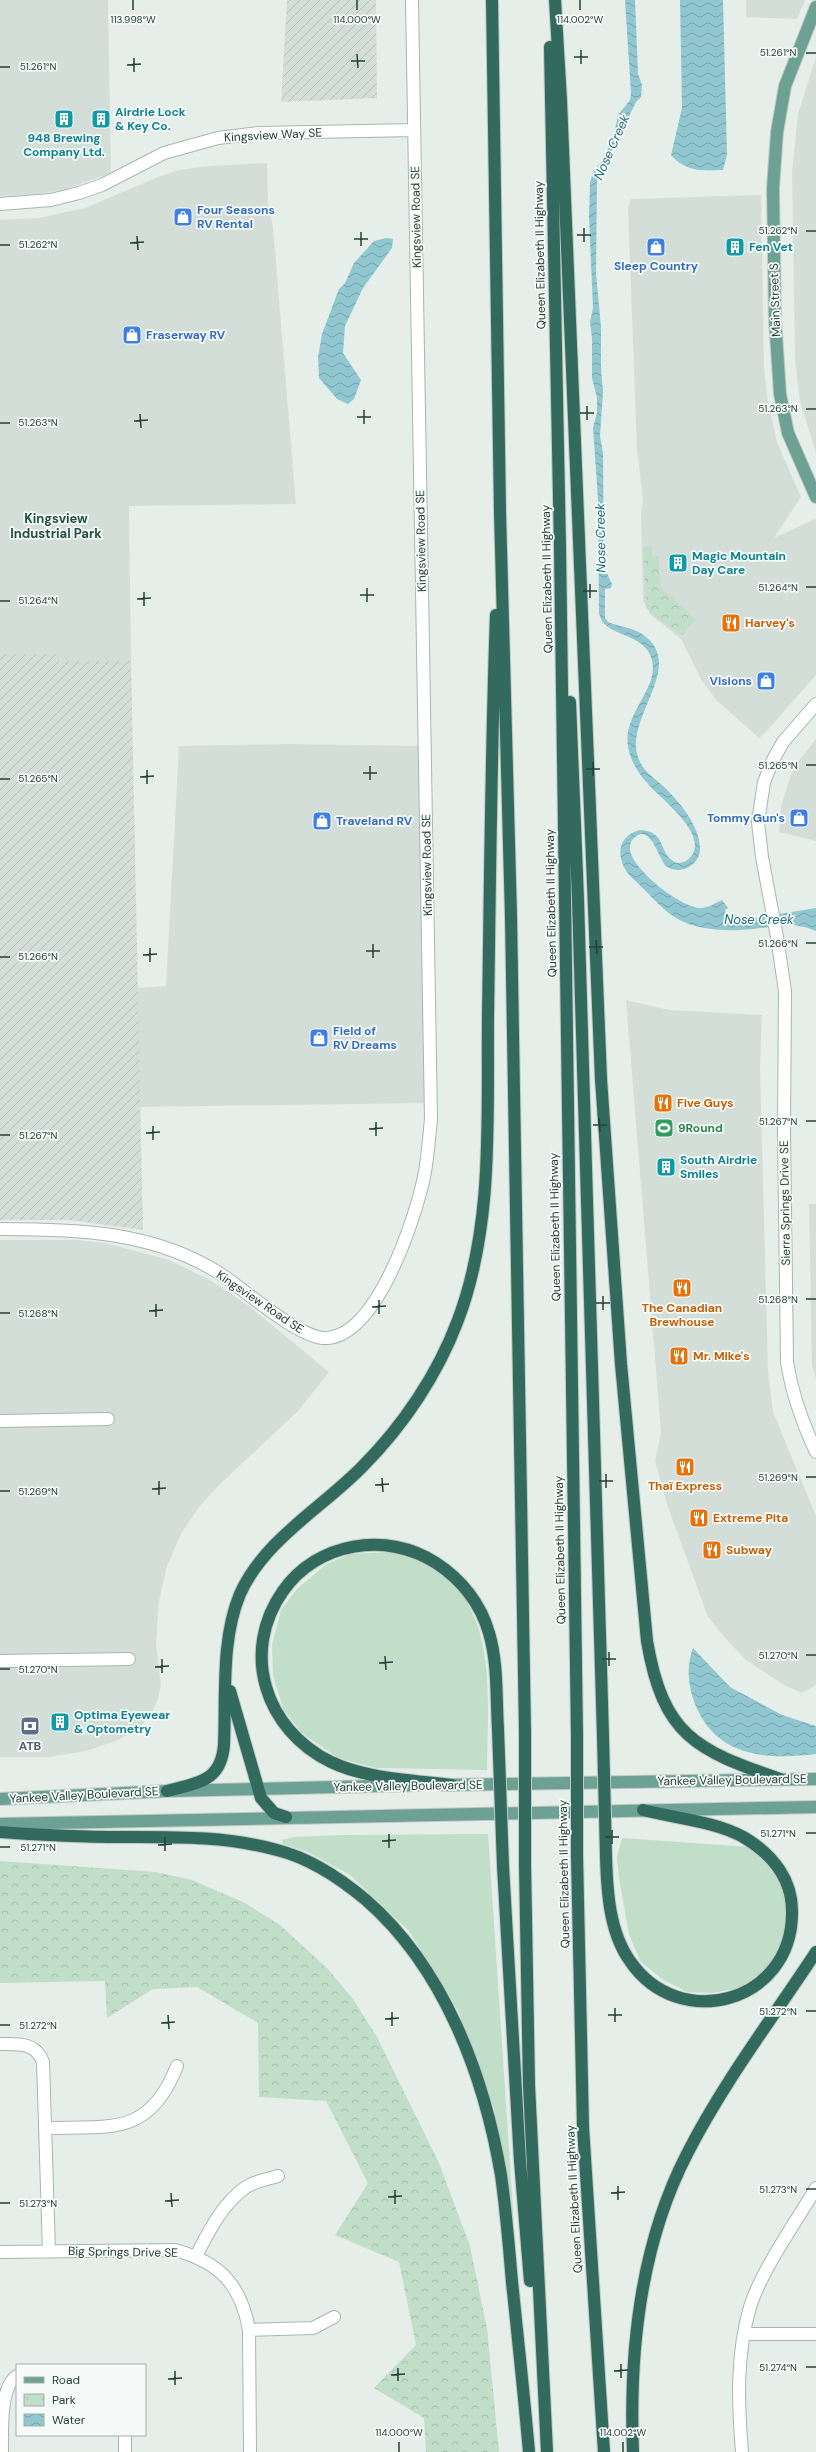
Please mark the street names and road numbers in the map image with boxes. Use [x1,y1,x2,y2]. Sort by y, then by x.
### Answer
street label: Kingsview Way SE [224,124,323,146]
street label: Kingsview Road SE [407,166,425,268]
street label: Queen Elizabeth II Highway [531,180,549,329]
street label: Main Street S [766,263,784,337]
street label: Kingsview Road SE [412,490,430,592]
street label: Queen Elizabeth II Highway [538,504,556,653]
street label: Kingsview Road SE [418,814,436,916]
street label: Queen Elizabeth II Highway [542,828,560,977]
street label: Sierra Springs Drive SE [776,1140,794,1266]
street label: Queen Elizabeth II Highway [546,1152,564,1301]
street label: Kingsview Road SE [213,1267,307,1337]
street label: Queen Elizabeth II Highway [551,1475,569,1624]
street label: Yankee Valley Boulevard SE [657,1771,807,1789]
street label: Yankee Valley Boulevard SE [333,1777,483,1795]
street label: Yankee Valley Boulevard SE [9,1783,159,1807]
street label: Queen Elizabeth II Highway [555,1799,573,1948]
street label: Queen Elizabeth II Highway [562,2124,586,2274]
street label: Big Springs Drive SE [68,2243,178,2261]

